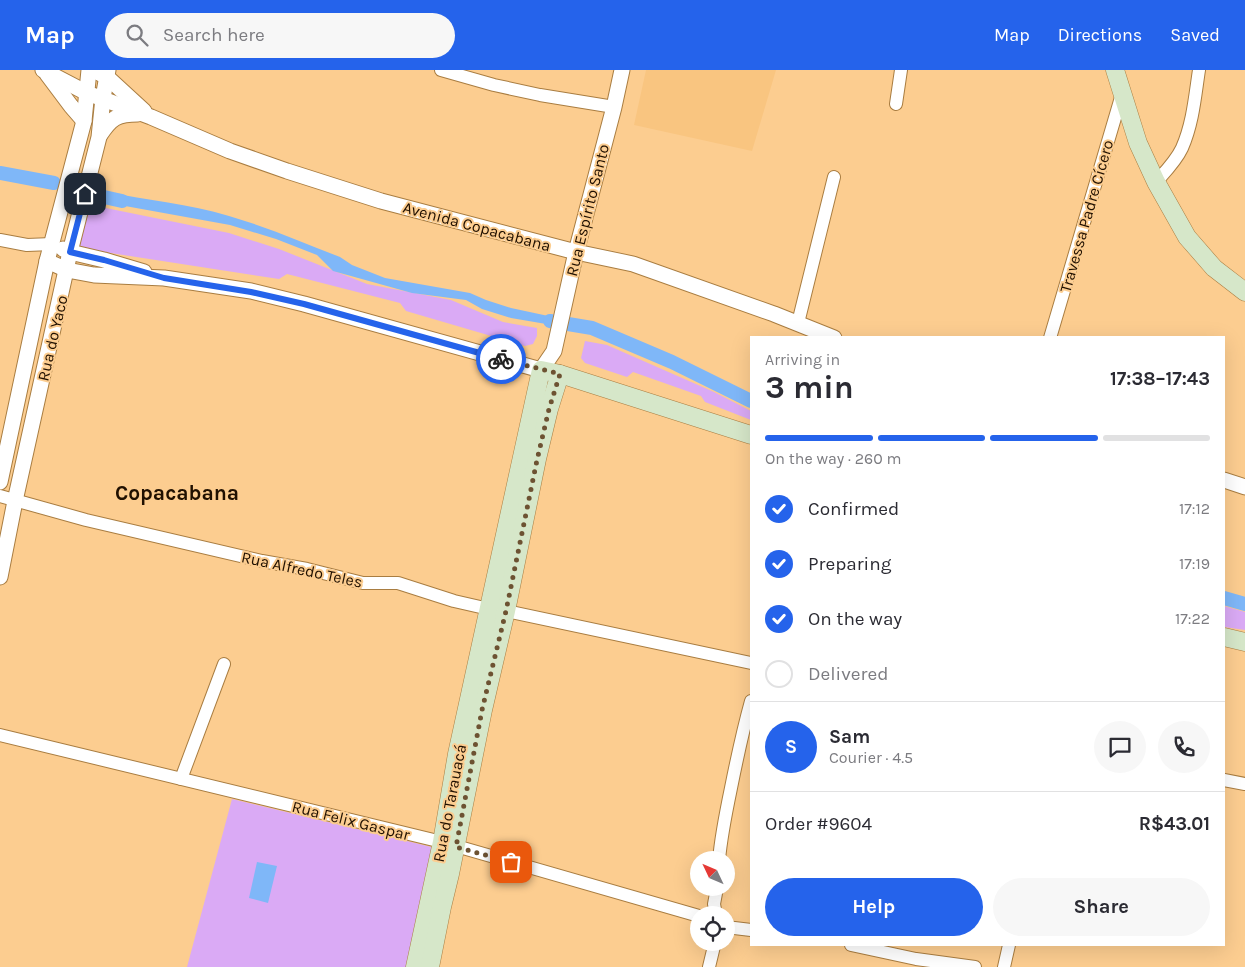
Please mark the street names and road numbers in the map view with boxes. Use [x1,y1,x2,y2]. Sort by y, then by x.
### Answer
street label: Travessa Padre Cícero [1056,138,1117,295]
street label: Rua Espírito Santo [562,142,613,278]
street label: Avenida Copacabana [401,198,553,255]
street label: Rua do Yaco [33,293,72,383]
street label: Rua Alfredo Teles [240,547,364,592]
street label: Rua do Tarauacá [429,743,470,864]
street label: Rua Felix Gaspar [290,797,412,844]

